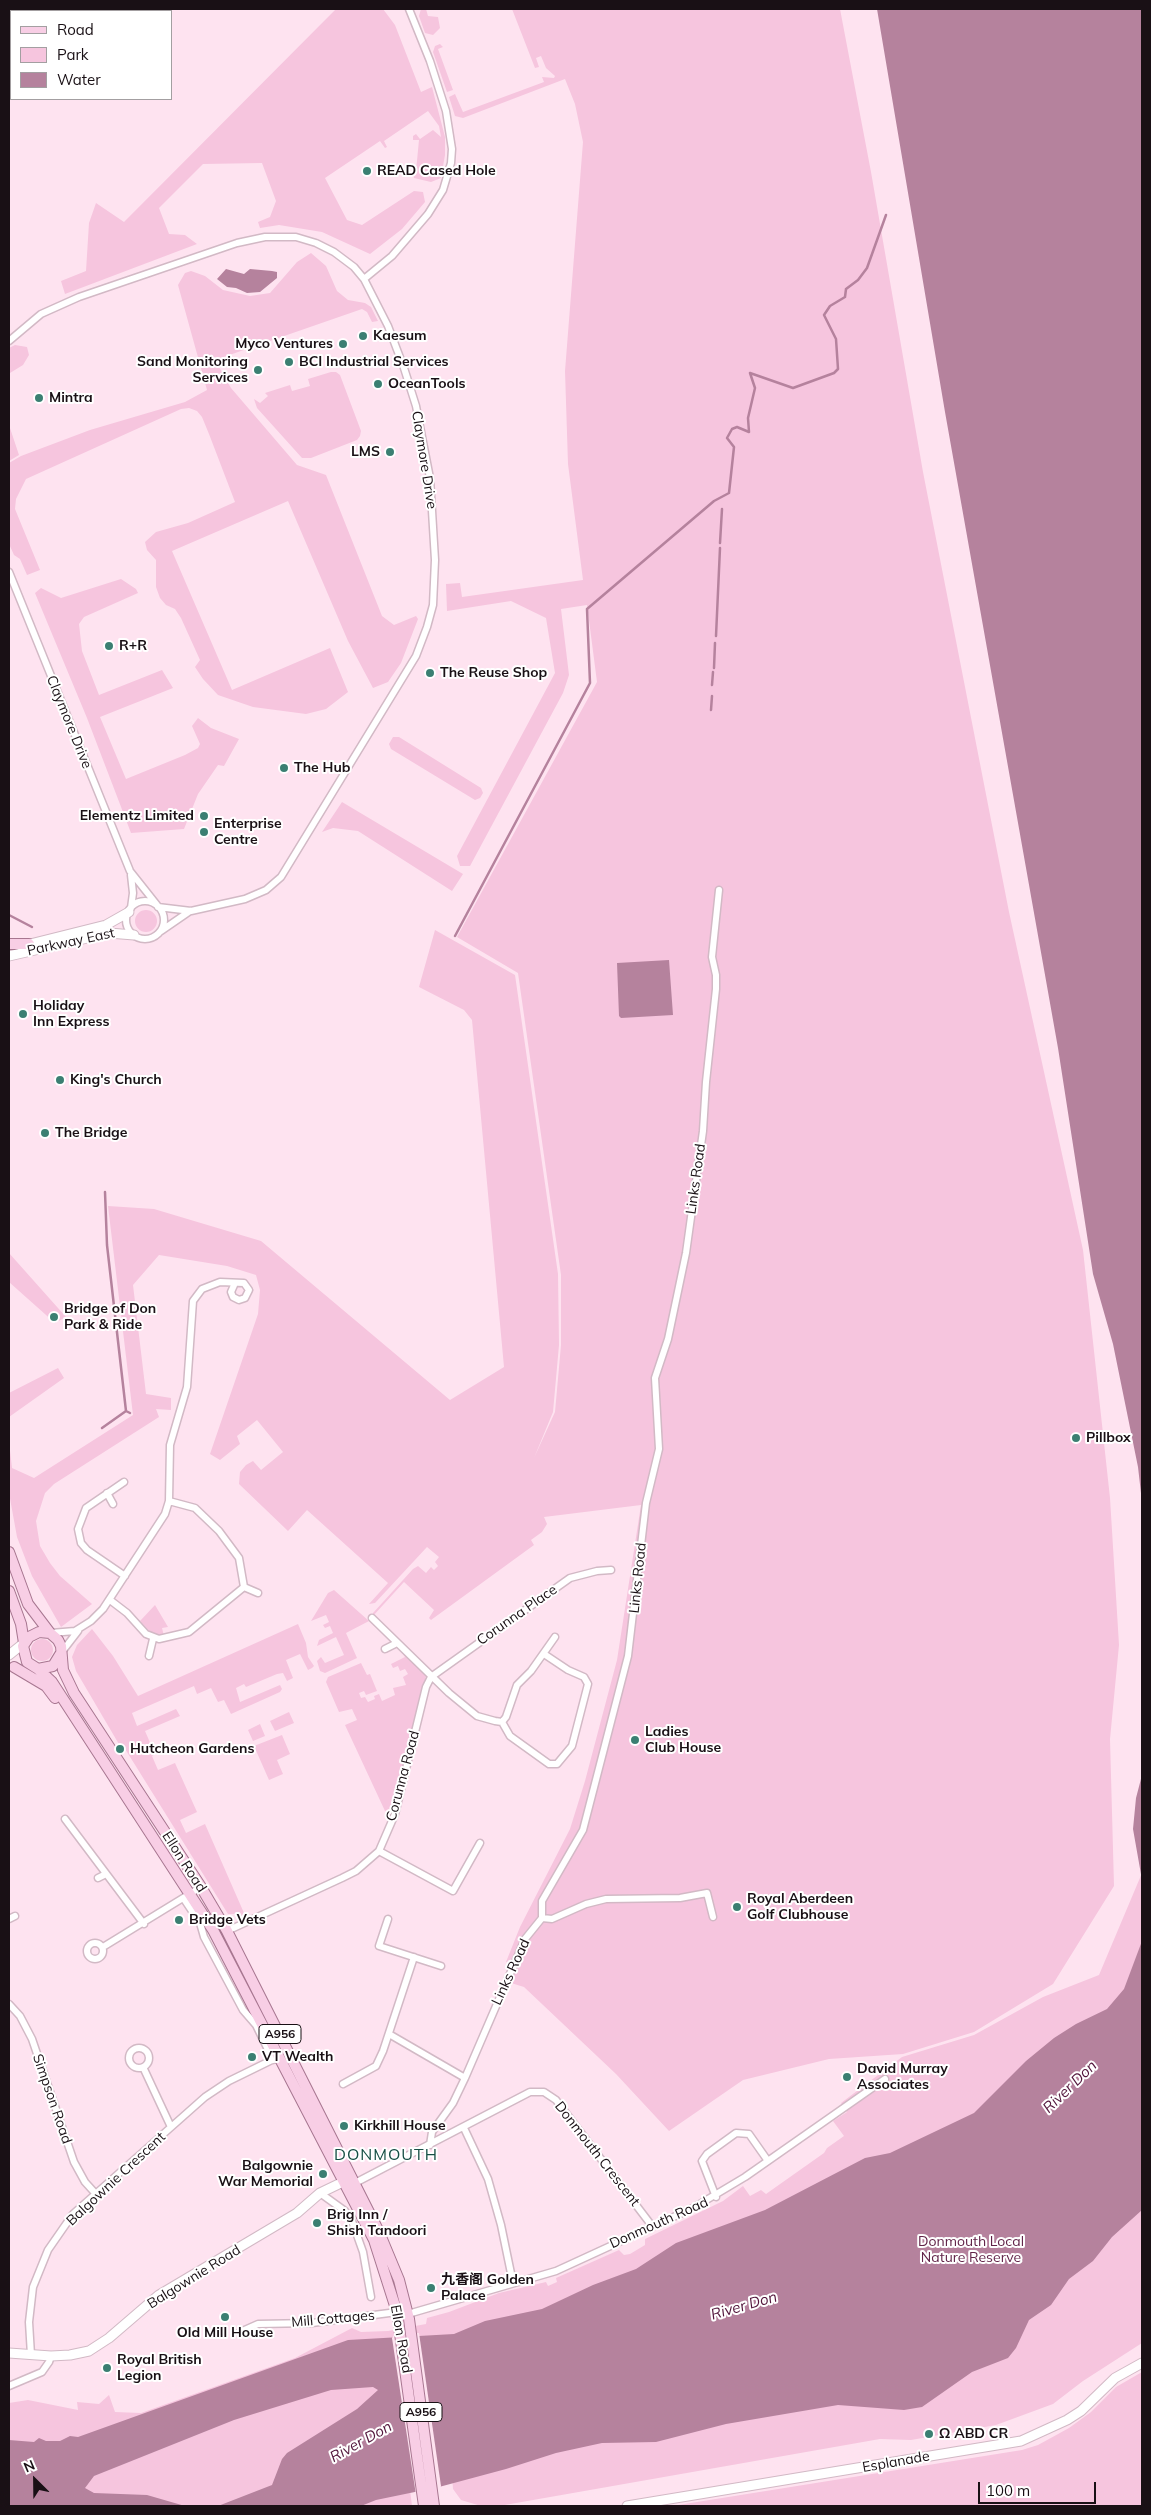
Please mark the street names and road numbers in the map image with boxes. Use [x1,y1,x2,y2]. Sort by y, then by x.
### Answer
street label: Claymore Drive [408,410,440,510]
street label: Claymore Drive [43,673,95,771]
street label: Parkway East [26,925,116,959]
street label: Links Road [683,1143,709,1215]
street label: Links Road [626,1542,650,1614]
street label: Corunna Place [474,1581,560,1649]
street label: Corunna Road [383,1729,423,1823]
street label: Ellon Road [158,1828,210,1896]
street label: Links Road [488,1936,534,2008]
road number: A956 [259,2025,301,2044]
street label: Simpson Road [29,2052,75,2146]
street label: Donmouth Crescent [551,2098,643,2210]
street label: Balgownie Crescent [63,2129,169,2229]
street label: Donmouth Road [607,2194,711,2252]
street label: Balgownie Road [144,2242,244,2312]
street label: Ellon Road [387,2304,415,2374]
street label: Mill Cottages [291,2307,375,2331]
road number: A956 [400,2402,442,2422]
street label: Esplanade [861,2448,931,2476]

